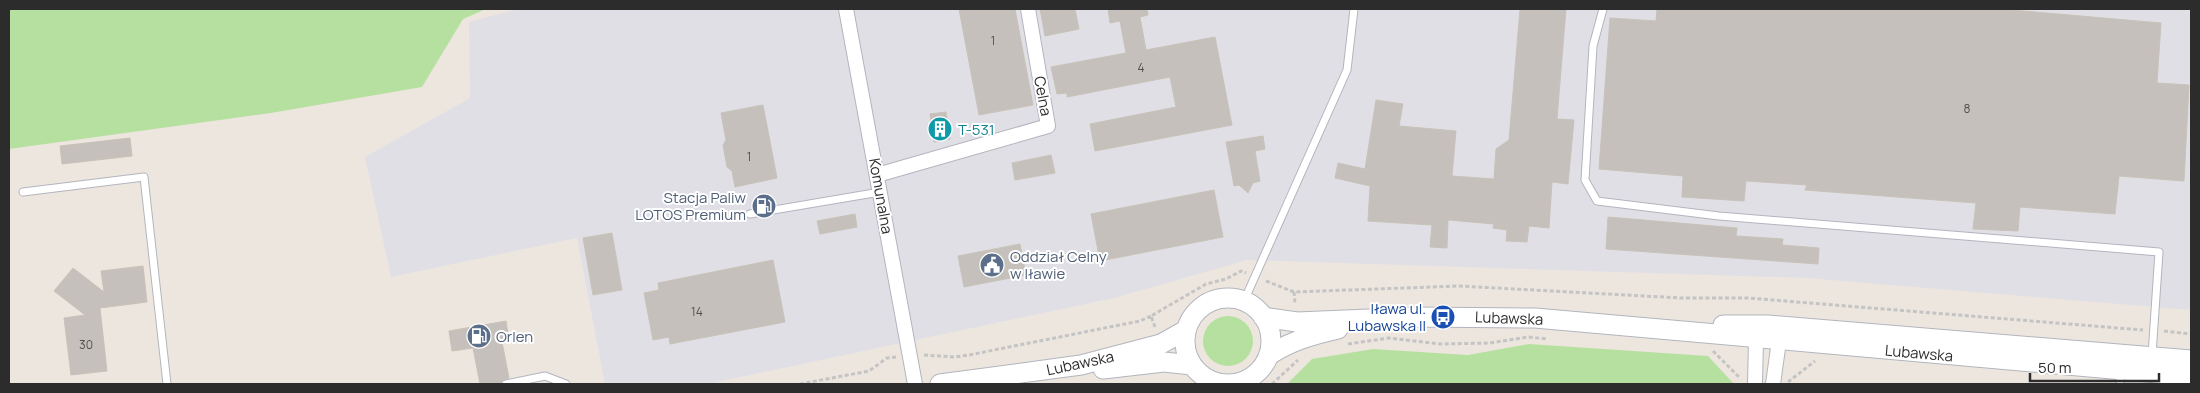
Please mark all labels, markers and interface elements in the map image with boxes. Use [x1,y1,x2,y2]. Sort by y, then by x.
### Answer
house number: 1 [991,32,995,49]
house number: 4 [1137,59,1145,76]
street label: Celna [1029,74,1057,118]
house number: 8 [1964,100,1971,117]
building icon: T-531 [927,116,953,142]
place label: T-531 [958,119,995,140]
house number: 1 [747,148,751,165]
street label: Komunalna [864,156,898,236]
place label: Stacja Paliw LOTOS Premium [635,187,746,225]
fuel station icon: Stacja Paliw LOTOS Premium [751,193,777,219]
place label: Oddział Celny w Iławie [1010,246,1107,284]
public building icon: Oddział Celny w Iławie [979,252,1005,278]
place label: Iława ul. Lubawska II [1348,298,1426,336]
house number: 14 [691,303,703,320]
bus stop icon: Iława ul. Lubawska II [1430,304,1456,330]
street label: Lubawska [1474,306,1544,330]
fuel station icon: Orlen [466,323,492,349]
place label: Orlen [496,326,533,347]
house number: 30 [79,336,93,353]
street label: Lubawska [1884,340,1954,366]
street label: Lubawska [1044,346,1116,380]
scale bar [2030,350,2159,382]
text: 50 m [2038,357,2072,378]

